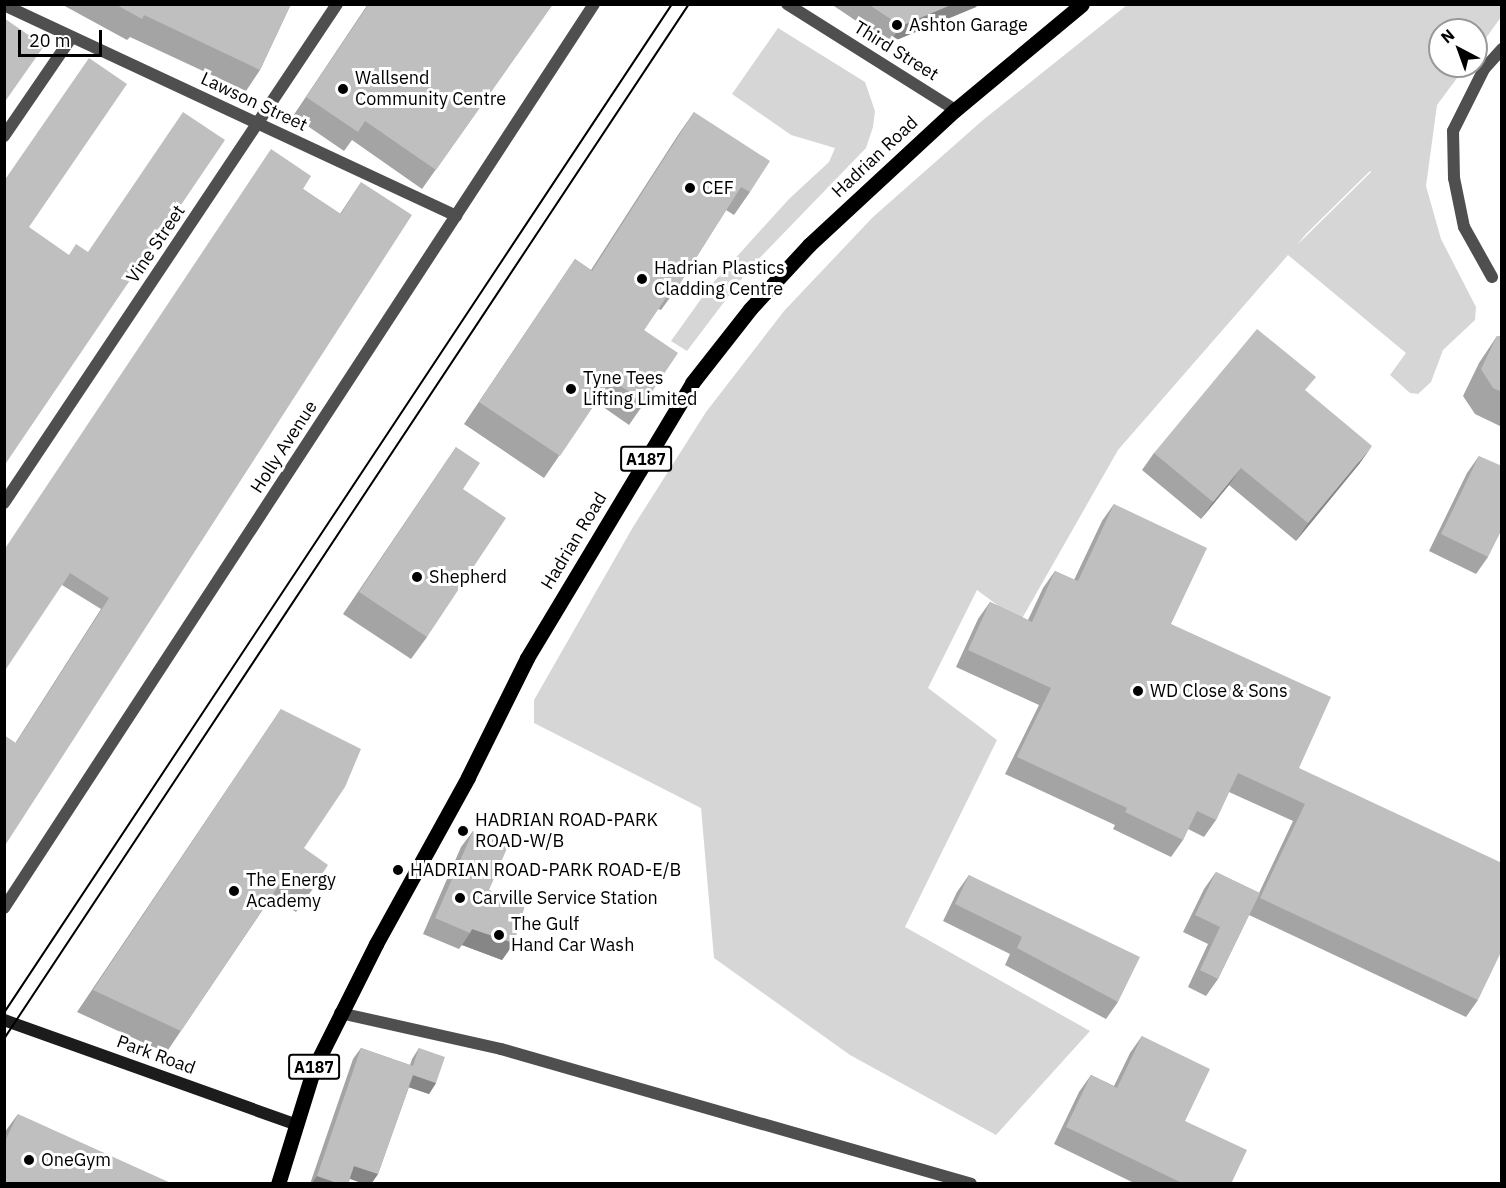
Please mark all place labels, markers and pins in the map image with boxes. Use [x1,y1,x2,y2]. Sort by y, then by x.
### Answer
place label: Ashton Garage [909,14,1028,36]
marker: Ashton Garage [890,18,904,32]
place label: Wallsend Community Centre [355,68,506,110]
marker: Wallsend Community Centre [336,82,350,96]
place label: CEF [702,177,734,199]
marker: CEF [683,181,697,195]
place label: Hadrian Plastics Cladding Centre [654,258,785,300]
marker: Hadrian Plastics Cladding Centre [635,272,649,286]
place label: Tyne Tees Lifting Limited [583,368,697,410]
marker: Tyne Tees Lifting Limited [564,382,578,396]
place label: Shepherd [429,566,507,588]
marker: Shepherd [410,570,424,584]
place label: WD Close & Sons [1150,680,1288,702]
marker: WD Close & Sons [1131,684,1145,698]
place label: HADRIAN ROAD-PARK ROAD-W/B [475,810,658,852]
marker: HADRIAN ROAD-PARK ROAD-W/B [456,824,470,838]
place label: HADRIAN ROAD-PARK ROAD-E/B [410,859,681,881]
marker: HADRIAN ROAD-PARK ROAD-E/B [391,863,405,877]
place label: The Energy Academy [246,870,336,912]
marker: The Energy Academy [227,884,241,898]
place label: Carville Service Station [472,887,658,909]
marker: Carville Service Station [453,891,467,905]
place label: The Gulf Hand Car Wash [511,914,634,956]
marker: The Gulf Hand Car Wash [492,928,506,942]
place label: OneGym [41,1149,111,1171]
marker: OneGym [22,1153,36,1167]

